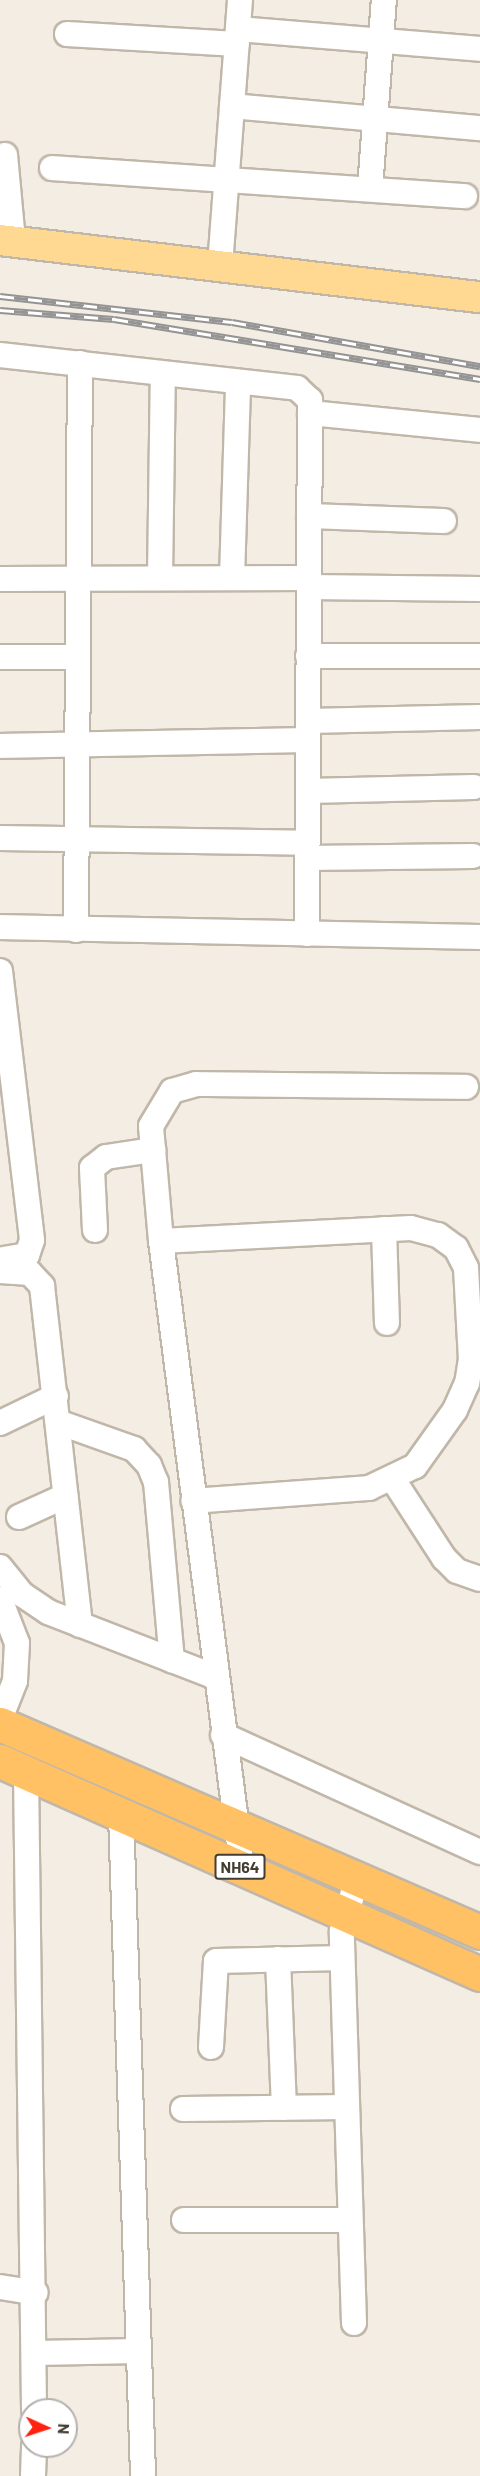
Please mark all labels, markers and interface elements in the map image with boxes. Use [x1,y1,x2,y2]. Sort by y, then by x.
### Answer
road number: NH64 [214,1854,266,1880]
north arrow [18,2398,78,2458]
text: N [55,2423,74,2435]

